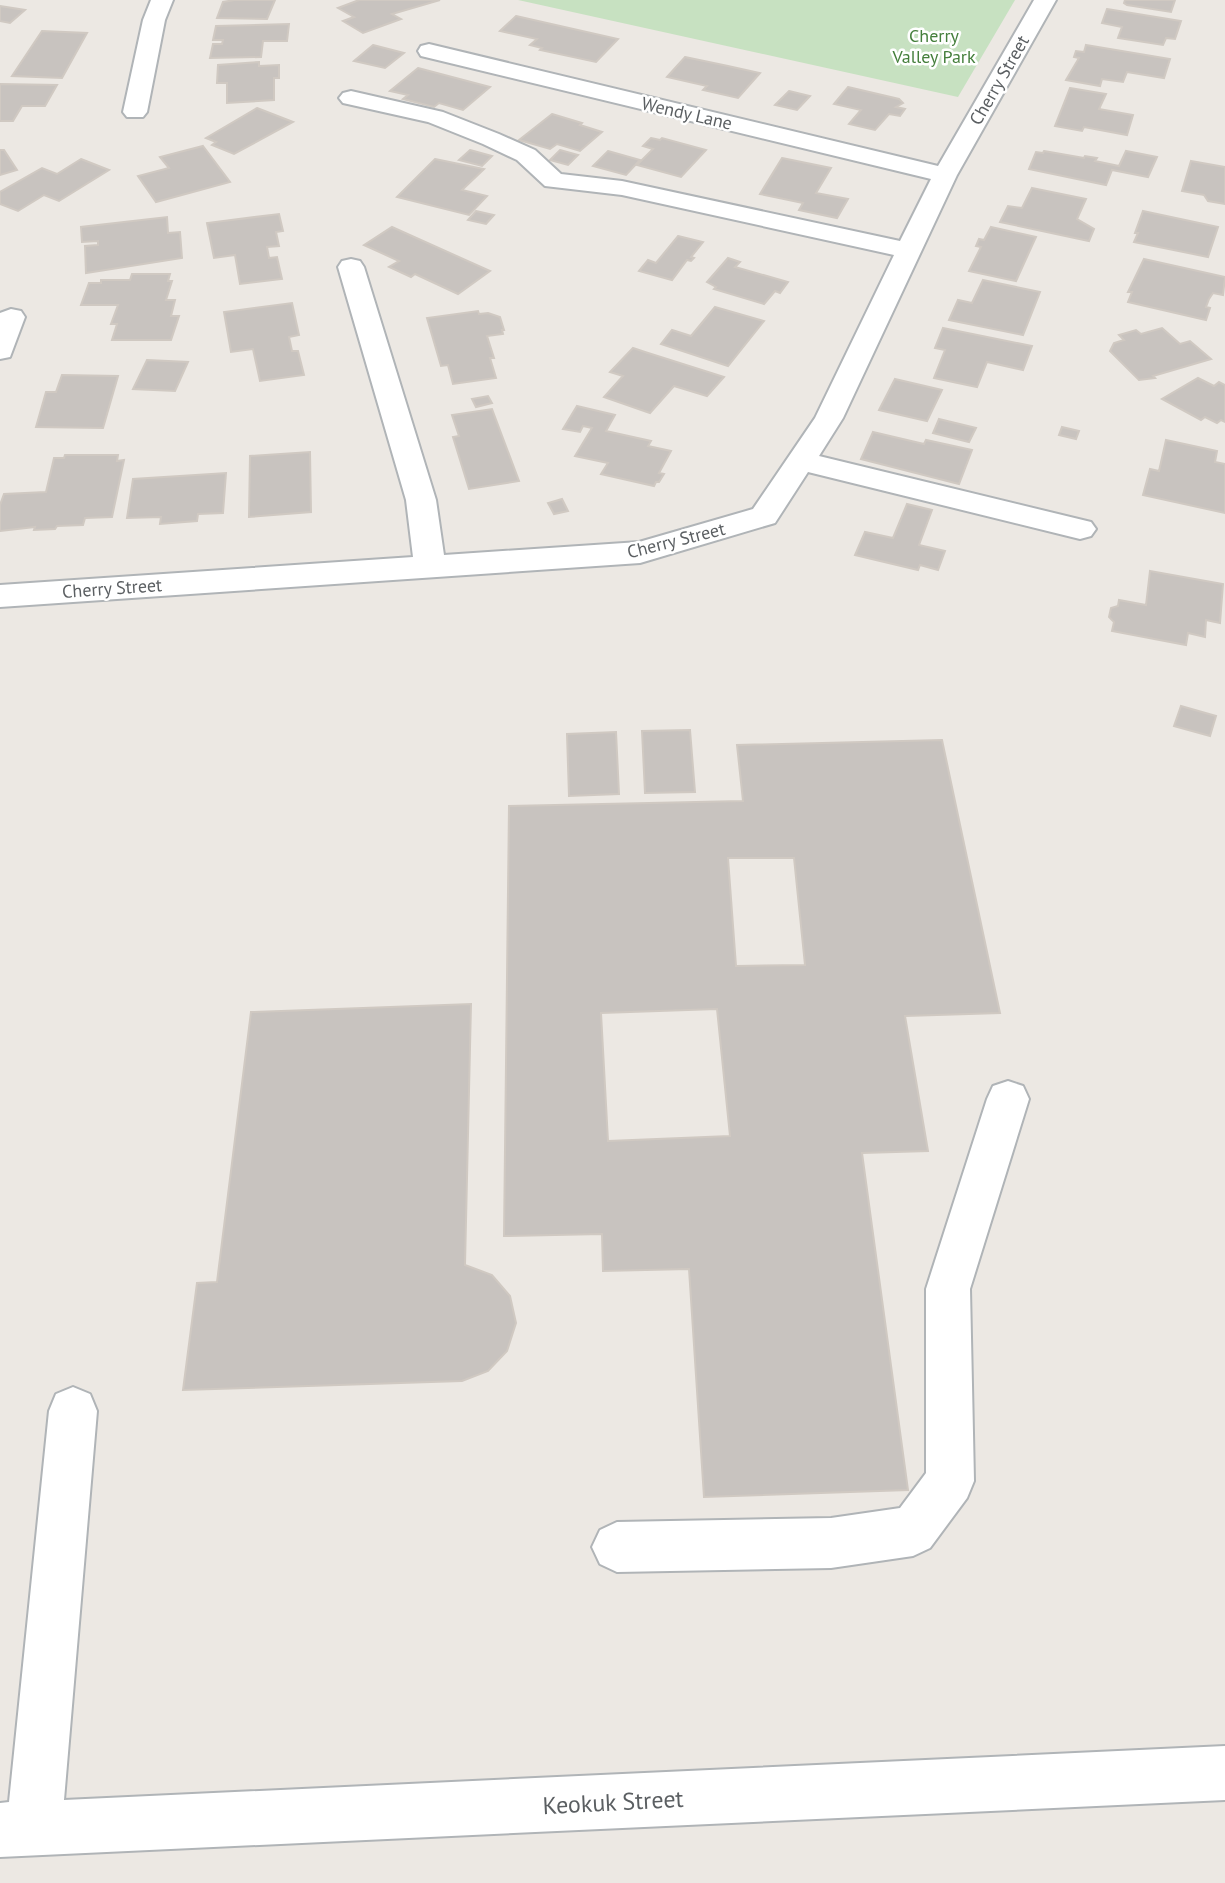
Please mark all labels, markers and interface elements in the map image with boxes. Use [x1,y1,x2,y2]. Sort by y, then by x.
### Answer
park label: Cherry Valley Park [891,24,976,68]
street label: Cherry Street [964,31,1034,129]
street label: Wendy Lane [639,91,735,135]
street label: Cherry Street [625,517,727,563]
street label: Cherry Street [61,573,163,603]
street label: Keokuk Street [542,1783,684,1821]

